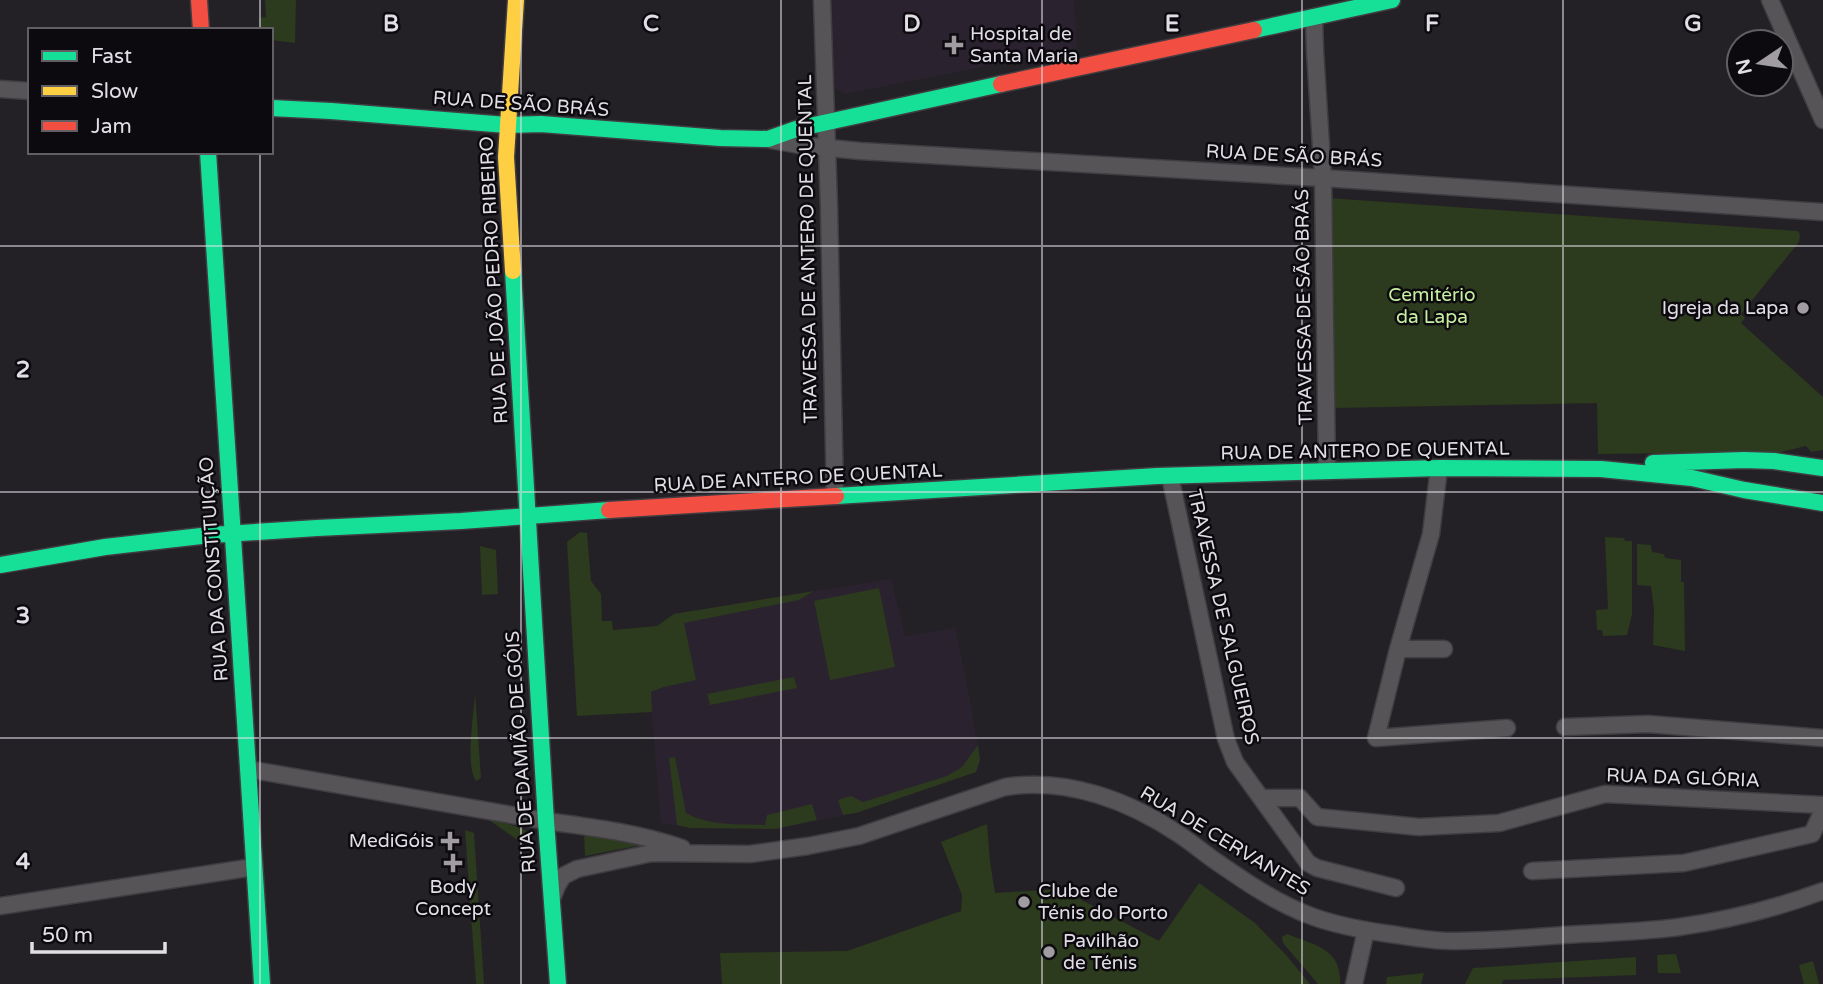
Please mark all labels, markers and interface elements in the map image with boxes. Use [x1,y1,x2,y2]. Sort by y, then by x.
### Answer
text: B [383,10,399,38]
text: C [643,10,659,38]
text: D [903,10,921,38]
text: E [1165,10,1179,38]
text: F [1425,10,1439,38]
text: G [1684,10,1702,38]
place label: Hospital de Santa Maria [970,23,1078,67]
legend [28,28,273,154]
north arrow [1725,28,1795,98]
marker: Hospital de Santa Maria [944,35,964,55]
text: Fast [91,44,132,69]
text: N [1732,57,1757,77]
street label: TRAVESSA DE ANTERO DE QUENTAL [794,74,822,424]
text: Slow [91,79,139,104]
street label: RUA DE SÃO BRÁS [432,86,610,121]
text: Jam [91,114,132,139]
street label: RUA DE JOÃO PEDRO RIBEIRO [474,136,513,424]
street label: RUA DE SÃO BRÁS [1205,139,1383,172]
street label: TRAVESSA DE SÃO BRÁS [1290,189,1317,425]
park label: Cemitério da Lapa [1388,284,1476,328]
place label: Igreja da Lapa [1662,297,1789,319]
marker: Igreja da Lapa [1795,300,1811,316]
text: 2 [16,356,30,384]
street label: RUA DE ANTERO DE QUENTAL [1220,437,1510,465]
street label: RUA DA CONSTITUIÇÃO [194,456,233,682]
street label: RUA DE ANTERO DE QUENTAL [653,459,943,497]
street label: TRAVESSA DE SALGUEIROS [1183,487,1263,747]
text: 3 [16,602,30,630]
street label: RUA DE DAMIÃO DE GÓIS [501,630,540,874]
street label: RUA DA GLÓRIA [1606,763,1760,792]
street label: RUA DE CERVANTES [1136,782,1314,900]
place label: MediGóis [349,830,434,852]
marker: MediGóis [440,831,460,851]
text: 4 [16,848,31,876]
marker: Body Concept [443,853,463,873]
place label: Body Concept [415,876,491,920]
place label: Clube de Ténis do Porto [1038,880,1168,924]
marker: Clube de Ténis do Porto [1016,894,1032,910]
scale bar [32,911,164,955]
text: 50 m [42,923,93,948]
place label: Pavilhão de Ténis [1063,930,1139,974]
marker: Pavilhão de Ténis [1041,944,1057,960]

